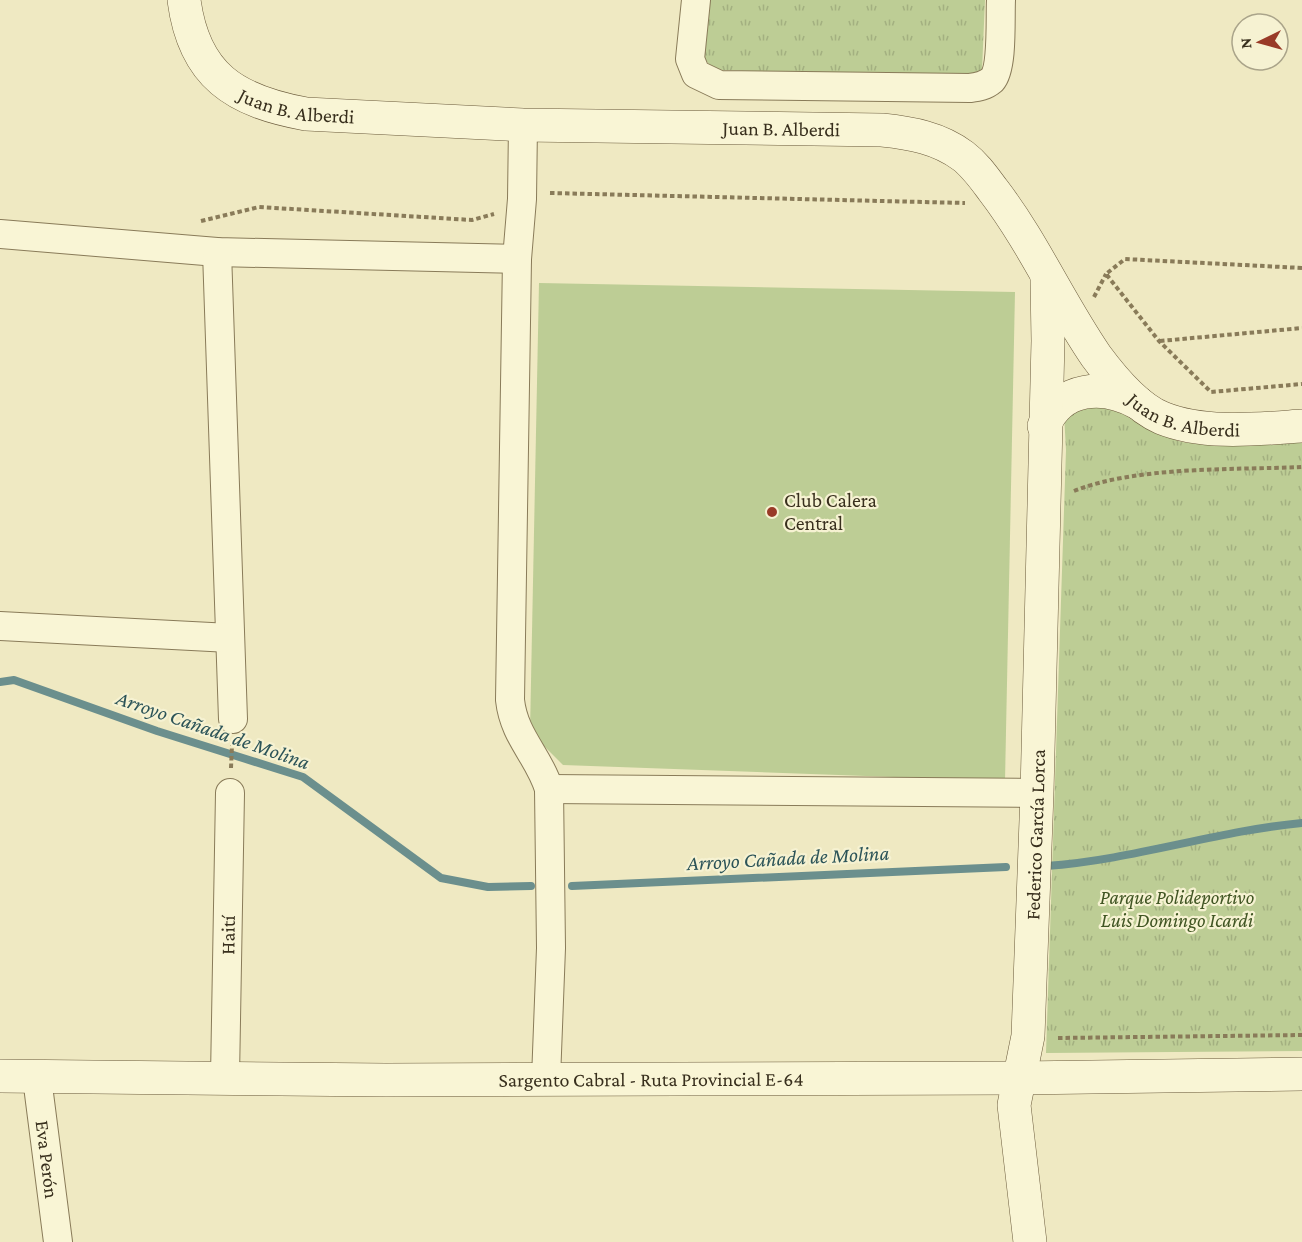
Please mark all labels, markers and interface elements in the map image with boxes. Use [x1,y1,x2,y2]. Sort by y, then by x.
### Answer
north arrow [1230,12,1290,72]
text: N [1237,37,1254,49]
street label: Juan B. Alberdi [233,82,355,127]
street label: Juan B. Alberdi [720,117,840,140]
street label: Juan B. Alberdi [1121,387,1240,441]
place label: Club Calera Central [784,489,877,534]
marker: Club Calera Central [765,505,779,519]
water label: Arroyo Cañada de Molina [112,685,313,774]
street label: Federico García Lorca [1021,749,1049,920]
water label: Arroyo Cañada de Molina [685,841,890,875]
park label: Parque Polideportivo Luis Domingo Icardi [1100,886,1254,932]
street label: Haití [216,914,239,955]
street label: Sargento Cabral - Ruta Provincial E-64 [498,1068,804,1092]
street label: Eva Perón [32,1119,63,1200]

